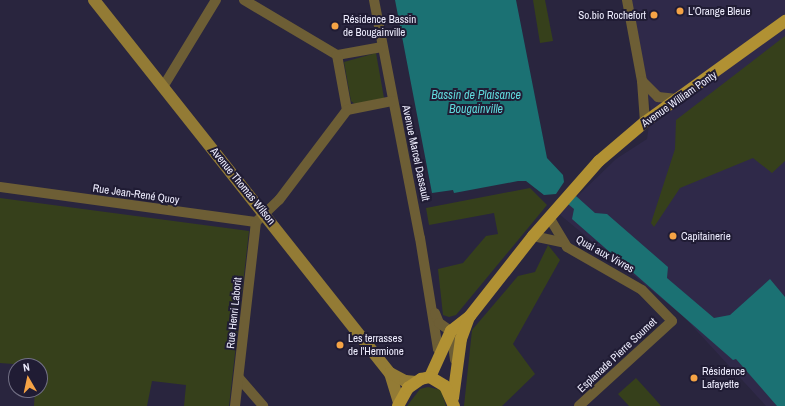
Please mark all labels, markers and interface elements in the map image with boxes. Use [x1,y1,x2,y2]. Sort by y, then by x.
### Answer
place label: L'Orange Bleue [688,4,750,18]
marker: L'Orange Bleue [675,6,685,16]
place label: So.bio Rochefort [578,8,646,22]
marker: So.bio Rochefort [649,10,659,20]
place label: Résidence Bassin de Bougainville [343,13,416,39]
marker: Résidence Bassin de Bougainville [330,21,340,31]
street label: Avenue William Ponty [639,68,719,130]
water label: Bassin de Plaisance Bougainville [431,89,521,117]
street label: Avenue Marcel Dassault [399,104,433,202]
street label: Avenue Thomas Wilson [208,145,278,227]
street label: Rue Jean-René Quoy [92,181,180,207]
place label: Capitainerie [681,229,731,243]
marker: Capitainerie [668,231,678,241]
street label: Quai aux Vivres [574,233,636,275]
street label: Rue Henri Laborit [224,277,244,349]
street label: Esplanade Pierre Soumet [575,315,659,395]
place label: Les terrasses de l'Hermione [348,332,404,358]
marker: Les terrasses de l'Hermione [335,340,345,350]
north arrow [8,358,48,398]
text: N [22,360,31,375]
place label: Résidence Lafayette [702,365,745,391]
marker: Résidence Lafayette [689,373,699,383]

